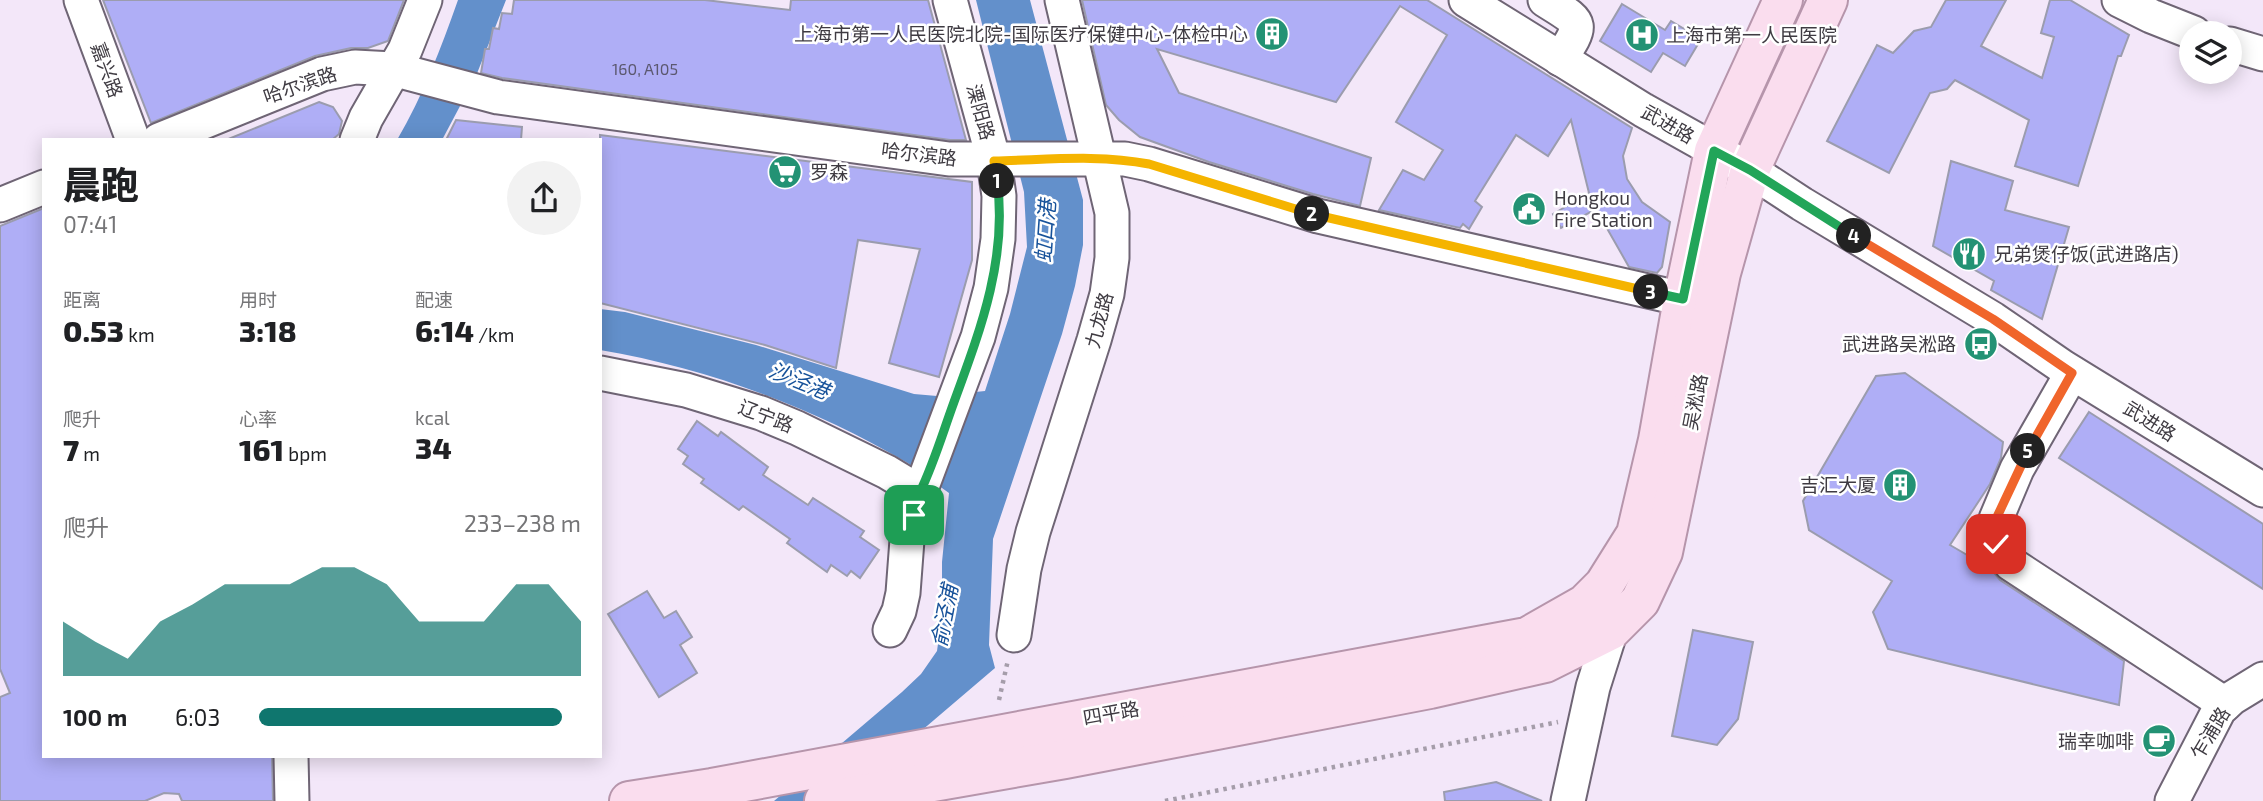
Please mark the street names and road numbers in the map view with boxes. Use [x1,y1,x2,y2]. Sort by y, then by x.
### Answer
street label: 嘉兴路 [87,39,128,101]
street label: 哈尔滨路 [260,61,340,108]
street label: 溧阳路 [963,81,1000,142]
street label: 武进路 [1638,99,1699,148]
street label: 哈尔滨路 [880,137,958,170]
street label: 九龙路 [1080,289,1117,350]
street label: 吴淞路 [1678,372,1711,432]
street label: 辽宁路 [735,395,797,436]
street label: 武进路 [2120,396,2181,445]
street label: 四平路 [1081,696,1141,729]
street label: 乍浦路 [2185,702,2234,763]

